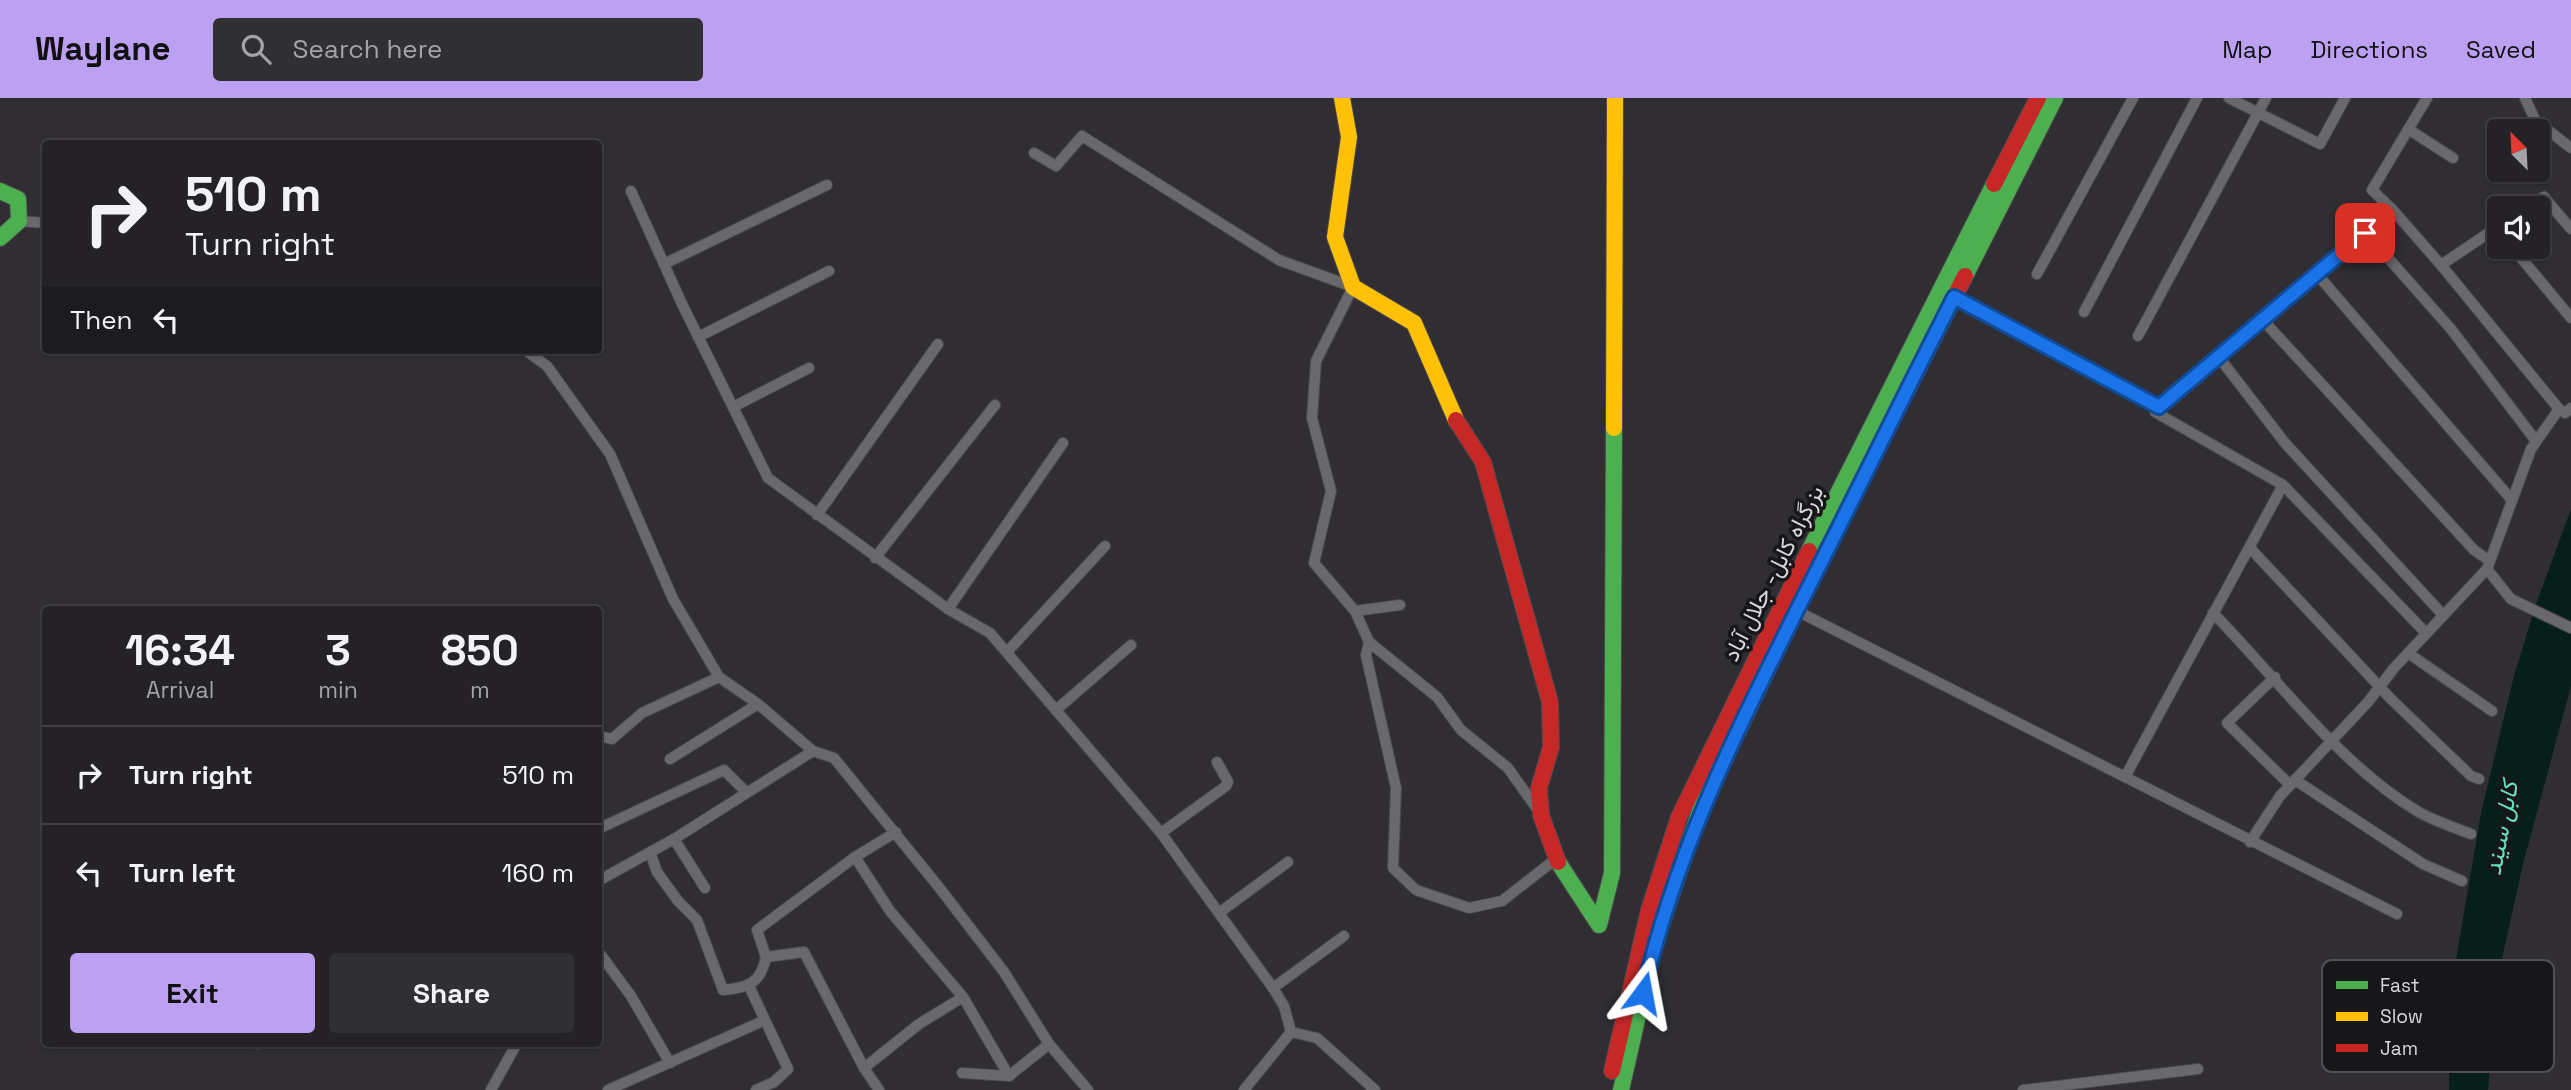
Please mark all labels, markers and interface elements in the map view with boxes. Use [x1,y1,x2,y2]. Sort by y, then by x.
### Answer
search box [213,18,703,81]
text: Waylane [35,28,171,70]
icon: search [237,30,275,68]
text: Search here [293,32,442,66]
text: Map [2222,34,2272,65]
text: Directions [2310,34,2428,65]
text: Saved [2466,34,2536,65]
north arrow [2487,119,2550,182]
map controls [2487,119,2550,259]
text: 510 m [185,163,322,225]
icon: right [70,168,161,259]
button: sound [2487,196,2550,259]
pin [2335,203,2395,263]
icon: arrive [2346,214,2384,252]
text: Turn right [185,224,335,264]
icon: left [147,301,185,339]
text: Then [70,303,133,337]
street label: بزرگراه کابل- جلال آباد [1716,480,1830,666]
text: 16:34 [125,624,235,677]
text: 3 [325,624,351,677]
text: 850 [441,624,519,677]
text: Arrival [146,675,214,705]
text: min [318,675,358,705]
text: m [470,675,490,705]
icon: right [70,756,108,794]
text: Turn right [129,758,253,792]
text: 510 m [502,758,574,792]
water label: کابل سيند [2477,774,2526,877]
icon: left [70,854,108,892]
text: Turn left [129,856,236,890]
text: 160 m [502,856,574,890]
button: Exit [70,953,315,1033]
button: Share [329,953,574,1033]
position arrow [1606,956,1680,1030]
legend [2322,960,2554,1072]
text: Fast [2380,973,2420,998]
text: Slow [2380,1004,2423,1029]
text: Jam [2380,1036,2418,1061]

